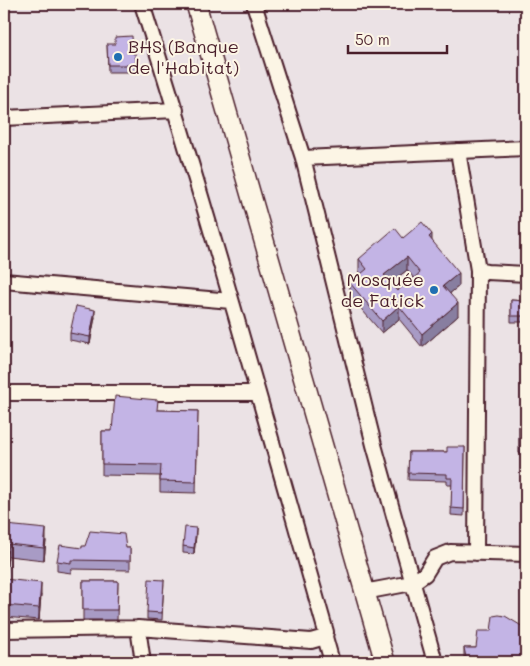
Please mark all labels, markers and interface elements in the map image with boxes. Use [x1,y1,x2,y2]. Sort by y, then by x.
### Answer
scale bar [348,22,446,54]
text: 50 m [355,29,390,49]
place label: BHS (Banque de l'Habitat) [128,34,239,79]
marker: BHS (Banque de l'Habitat) [112,51,124,63]
place label: Mosquée de Fatick [341,267,424,312]
marker: Mosquée de Fatick [428,284,440,296]

